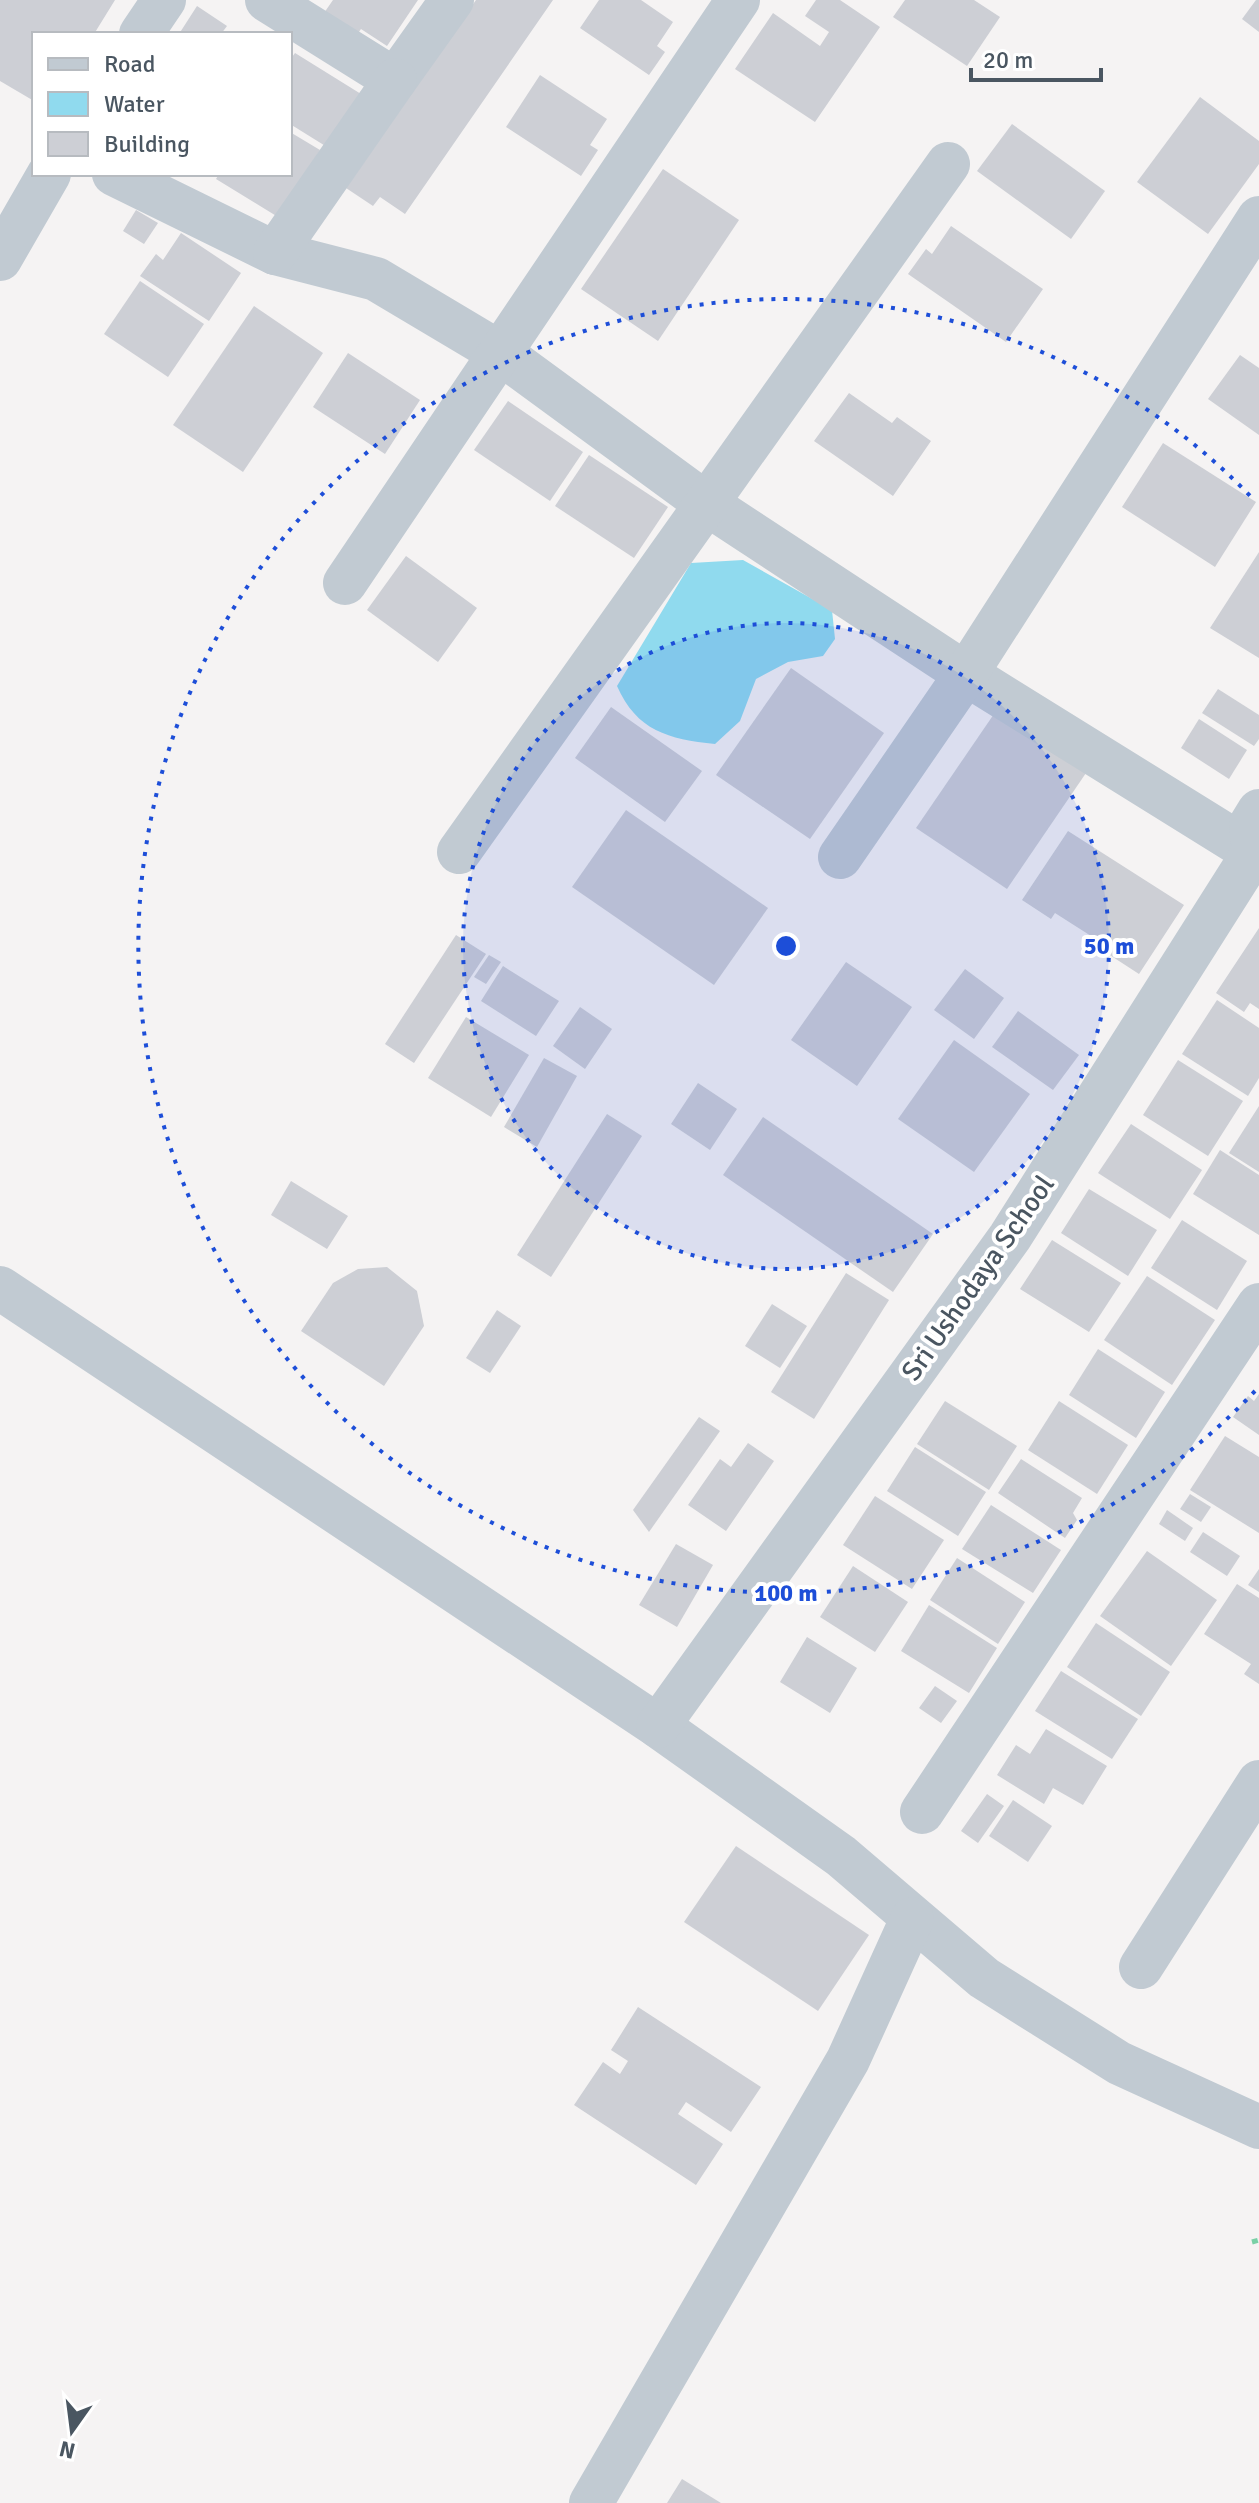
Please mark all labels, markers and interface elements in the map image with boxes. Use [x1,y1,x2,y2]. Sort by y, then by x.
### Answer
legend [32,32,292,176]
scale bar [971,32,1101,82]
text: 20 m [983,45,1033,75]
text: Road [104,49,155,79]
text: Water [104,89,165,119]
text: Building [104,129,190,159]
text: 50 m [1084,931,1134,961]
centre of rings [772,932,800,960]
street label: Sri Ushodaya School [894,1169,1062,1387]
text: 100 m [754,1578,818,1608]
north arrow [32,2391,112,2471]
text: N [57,2435,78,2465]

